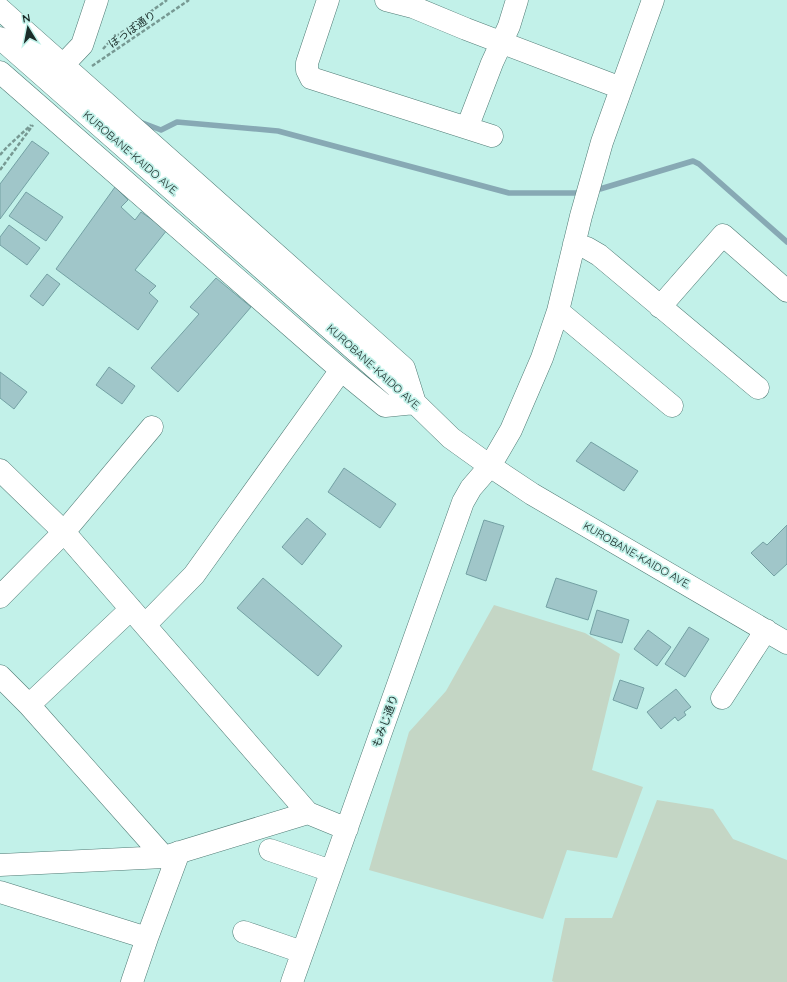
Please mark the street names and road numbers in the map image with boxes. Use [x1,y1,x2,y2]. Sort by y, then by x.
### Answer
street label: ぽっぽ通り [105,7,159,51]
street label: KUROBANE-KAIDO AVE. [80,108,182,198]
street label: KUROBANE-KAIDO AVE. [324,321,424,413]
street label: KUROBANE-KAIDO AVE. [581,518,693,592]
street label: もみじ通り [369,693,401,749]

